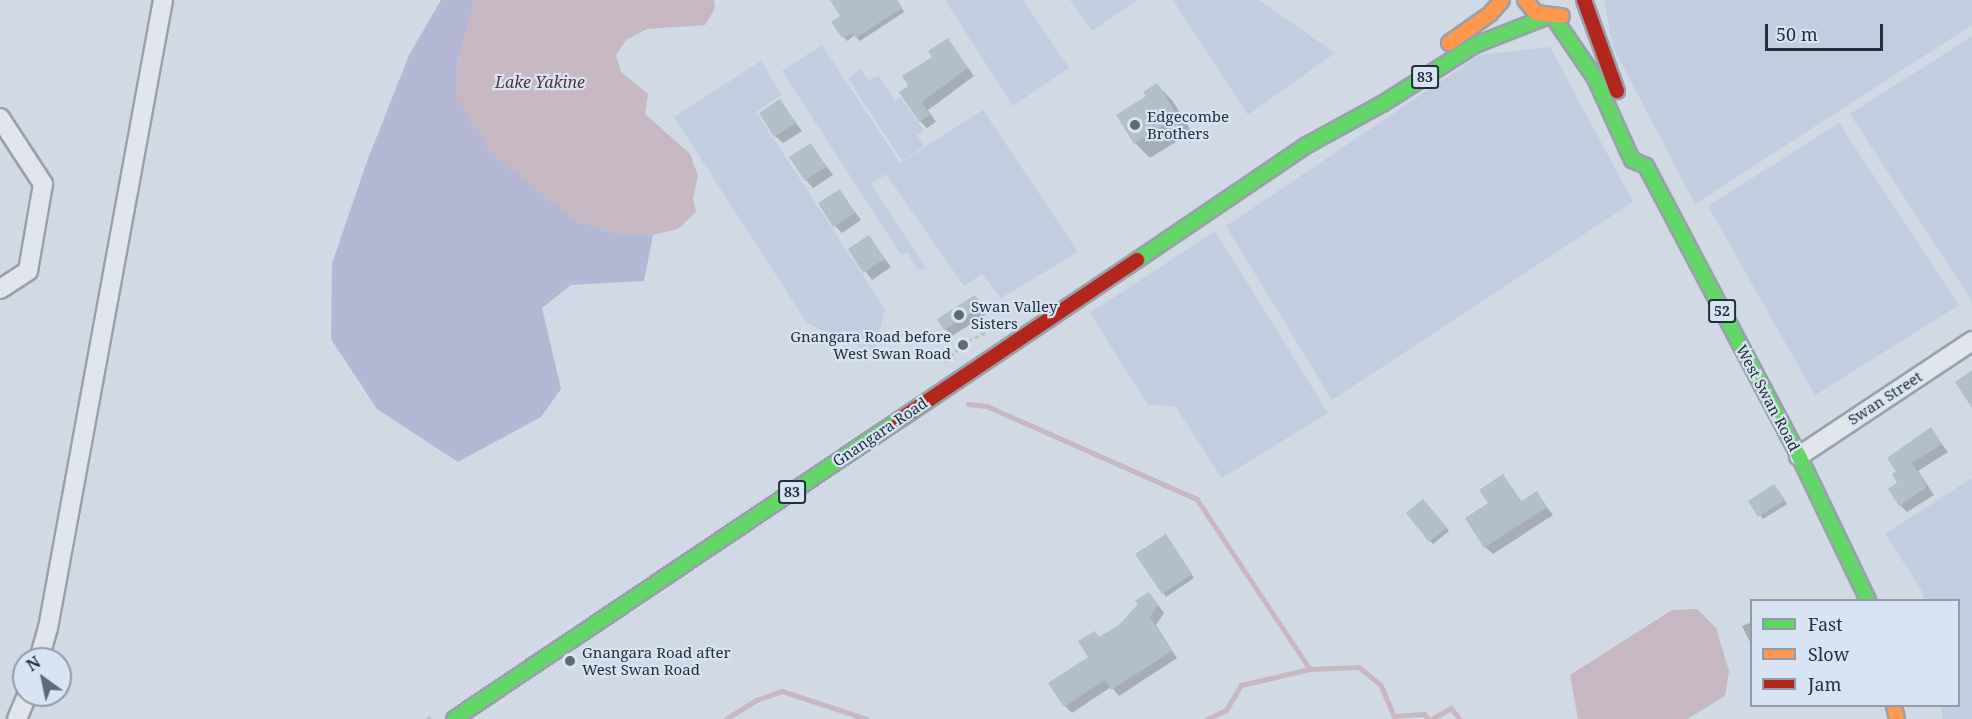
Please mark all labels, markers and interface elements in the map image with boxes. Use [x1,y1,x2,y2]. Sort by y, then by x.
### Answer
scale bar [1768,12,1886,50]
text: 50 m [1776,22,1818,46]
road number: 83 [1410,66,1440,88]
water label: Lake Yakine [495,72,585,92]
place label: Edgecombe Brothers [1147,107,1229,142]
marker: Edgecombe Brothers [1128,118,1142,132]
place label: Swan Valley Sisters [971,297,1057,332]
road number: 52 [1707,300,1737,322]
marker: Swan Valley Sisters [952,308,966,322]
place label: Gnangara Road before West Swan Road [790,327,951,362]
marker: Gnangara Road before West Swan Road [956,338,970,352]
street label: West Swan Road [1732,342,1804,454]
street label: Swan Street [1845,367,1925,429]
street label: Gnangara Road [829,394,931,470]
road number: 83 [777,481,807,503]
legend [1750,599,1960,707]
text: Fast [1808,612,1843,636]
text: Slow [1808,642,1849,666]
place label: Gnangara Road after West Swan Road [582,643,731,678]
north arrow [12,647,72,707]
text: N [22,651,45,676]
marker: Gnangara Road after West Swan Road [563,654,577,668]
text: Jam [1808,672,1842,696]

